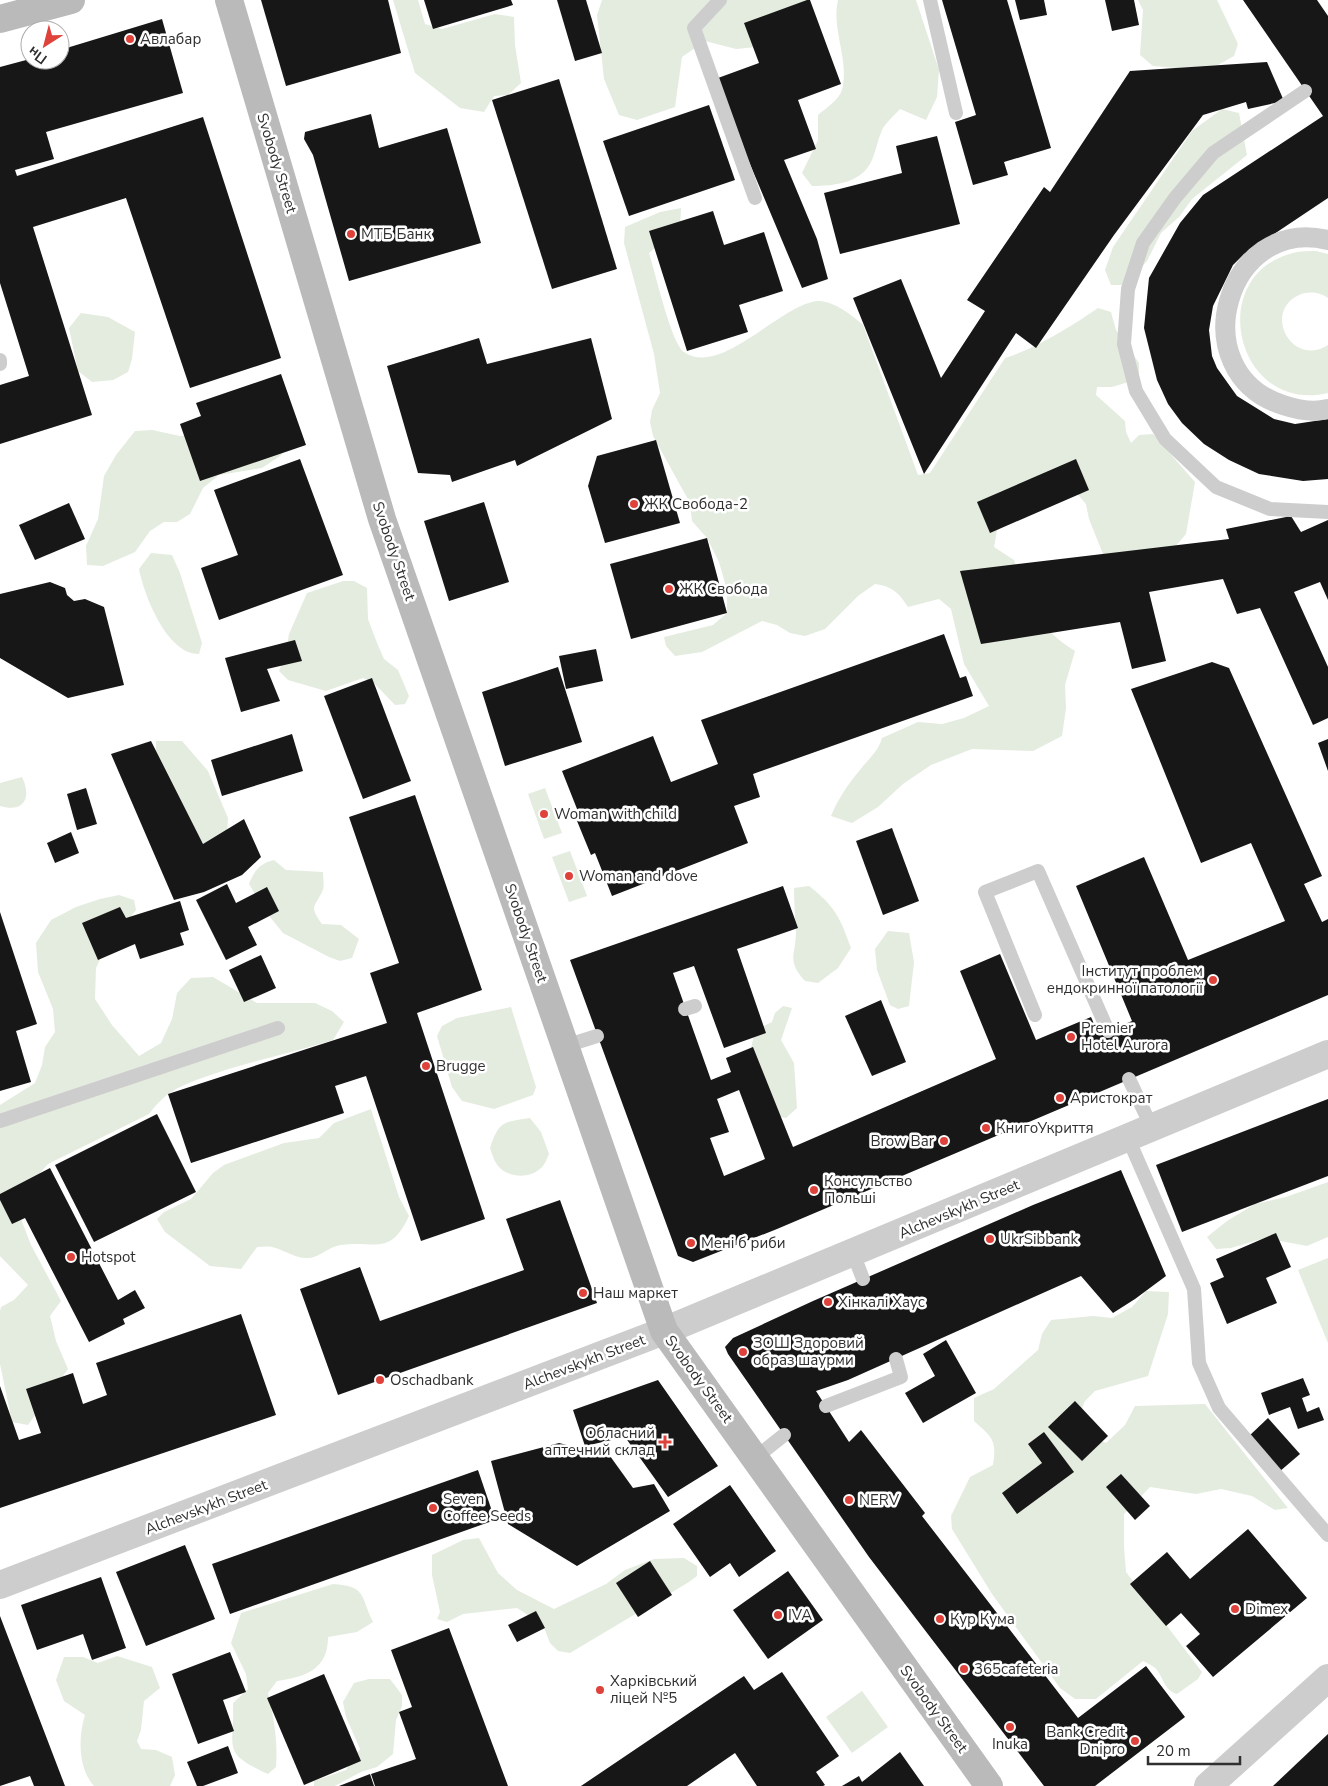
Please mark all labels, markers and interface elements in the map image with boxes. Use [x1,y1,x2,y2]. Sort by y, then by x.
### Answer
north arrow [20,20,70,70]
place label: Авлабар [140,29,201,49]
marker: Авлабар [124,33,136,45]
text: Пн [24,42,51,68]
street label: Svobody Street [252,111,302,216]
place label: МТБ Банк [361,224,431,244]
marker: МТБ Банк [345,228,357,240]
place label: ЖК Свобода-2 [644,494,748,514]
marker: ЖК Свобода-2 [628,498,640,510]
street label: Svobody Street [368,499,421,604]
place label: ЖК Свобода [679,579,768,599]
marker: ЖК Свобода [663,583,675,595]
place label: Woman with child [554,804,677,824]
marker: Woman with child [538,808,550,820]
place label: Woman and dove [579,866,698,886]
marker: Woman and dove [563,870,575,882]
street label: Svobody Street [500,881,553,986]
place label: Інститут проблем ендокринної патології [1047,961,1203,998]
marker: Інститут проблем ендокринної патології [1207,974,1219,986]
place label: Premier Hotel Aurora [1081,1018,1168,1055]
marker: Premier Hotel Aurora [1065,1031,1077,1043]
place label: Brugge [436,1056,486,1076]
marker: Brugge [420,1060,432,1072]
place label: Аристократ [1070,1088,1153,1108]
marker: Аристократ [1054,1092,1066,1104]
place label: КнигоУкриття [996,1118,1094,1138]
marker: КнигоУкриття [980,1122,992,1134]
place label: Brow Bar [870,1131,935,1151]
marker: Brow Bar [938,1135,950,1147]
place label: Консульство Польші [824,1171,912,1208]
street label: Alchevskykh Street [896,1174,1023,1243]
marker: Консульство Польші [808,1184,820,1196]
place label: UkrSibbank [1000,1229,1078,1249]
place label: Мені б риби [701,1233,786,1253]
marker: UkrSibbank [984,1233,996,1245]
marker: Мені б риби [685,1237,697,1249]
place label: Hotspot [81,1247,136,1267]
marker: Hotspot [65,1251,77,1263]
place label: Наш маркет [593,1283,678,1303]
marker: Наш маркет [577,1287,589,1299]
place label: Хінкалі Хаус [838,1292,925,1312]
marker: Хінкалі Хаус [822,1296,834,1308]
street label: Alchevskykh Street [520,1329,649,1394]
street label: Svobody Street [661,1331,738,1427]
place label: ЗОШ Здоровий образ шаурми [753,1333,864,1370]
marker: ЗОШ Здоровий образ шаурми [737,1346,749,1358]
place label: Oschadbank [390,1370,474,1390]
marker: Oschadbank [374,1374,386,1386]
place label: Обласний аптечний склад [544,1423,655,1460]
marker: Обласний аптечний склад [659,1436,671,1448]
street label: Alchevskykh Street [142,1474,271,1539]
place label: Seven Coffee Seeds [443,1489,531,1526]
place label: NERV [859,1490,900,1510]
marker: NERV [843,1494,855,1506]
marker: Seven Coffee Seeds [427,1502,439,1514]
place label: Dimex [1245,1599,1288,1619]
marker: Dimex [1229,1603,1241,1615]
place label: IVA [788,1605,812,1625]
marker: IVA [772,1609,784,1621]
place label: Кур Кума [950,1609,1015,1629]
marker: Кур Кума [934,1613,946,1625]
place label: 365cafeteria [974,1659,1059,1679]
street label: Svobody Street [896,1661,973,1757]
marker: 365cafeteria [958,1663,970,1675]
place label: Харківський ліцей №5 [610,1671,697,1708]
marker: Харківський ліцей №5 [594,1684,606,1696]
marker: Inuka [1004,1721,1016,1733]
place label: Bank Credit Dnipro [1046,1722,1126,1759]
place label: Inuka [992,1734,1028,1754]
scale bar [1148,1734,1240,1766]
marker: Bank Credit Dnipro [1129,1735,1141,1747]
text: 20 m [1156,1741,1191,1761]

